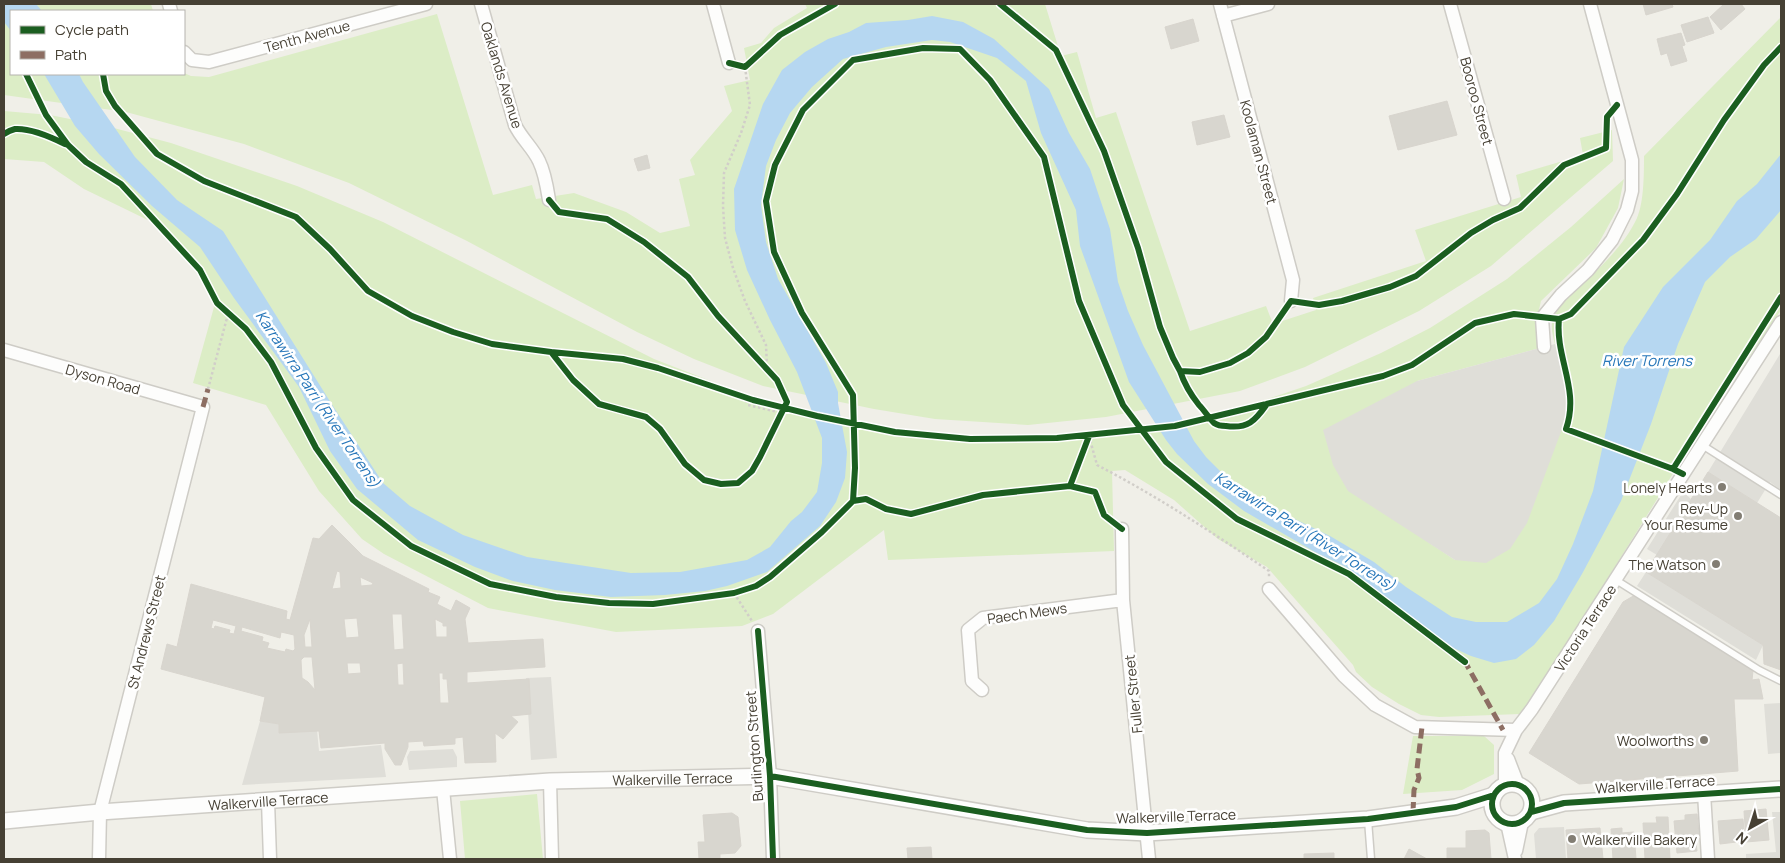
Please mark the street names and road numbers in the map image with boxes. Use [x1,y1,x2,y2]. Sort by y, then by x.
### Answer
street label: Tenth Avenue [262,15,352,57]
street label: Oaklands Avenue [477,19,527,131]
street label: Booroo Street [1456,55,1498,148]
street label: Koolaman Street [1236,98,1282,207]
street label: Dyson Road [64,359,142,399]
street label: St Andrews Street [123,573,169,691]
street label: Victoria Terrace [1550,581,1620,675]
street label: Paech Mews [986,598,1068,628]
street label: Fuller Street [1119,653,1147,734]
street label: Burlington Street [741,690,767,802]
street label: Walkerville Terrace [612,767,733,789]
street label: Walkerville Terrace [1594,770,1716,798]
street label: Walkerville Terrace [207,787,329,814]
street label: Walkerville Terrace [1116,804,1236,828]

